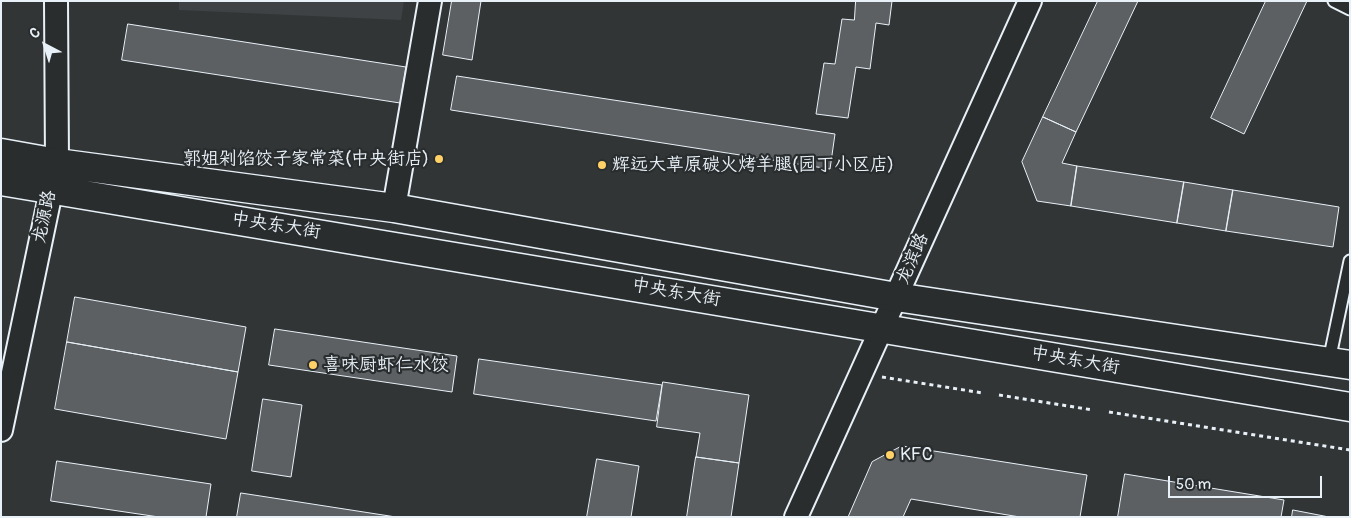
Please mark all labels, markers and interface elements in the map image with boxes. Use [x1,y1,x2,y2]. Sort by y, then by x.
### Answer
north arrow [20,20,70,70]
text: С [26,24,44,42]
place label: 郭姐剁馅饺子家常菜(中央街店) [183,148,429,170]
marker: 郭姐剁馅饺子家常菜(中央街店) [433,153,445,165]
place label: 辉远大草原碳火烤羊腿(园丁小区店) [612,154,894,176]
marker: 辉远大草原碳火烤羊腿(园丁小区店) [596,159,608,171]
street label: 龙源路 [29,188,61,246]
street label: 中央东大街 [230,208,322,244]
street label: 龙滨路 [892,230,934,288]
street label: 中央东大街 [630,275,722,311]
street label: 中央东大街 [1029,343,1121,379]
place label: 喜味厨虾仁水饺 [323,354,449,376]
marker: 喜味厨虾仁水饺 [307,359,319,371]
place label: KFC [900,444,933,466]
marker: KFC [884,449,896,461]
scale bar [1171,466,1325,498]
text: 50 m [1176,475,1211,494]

